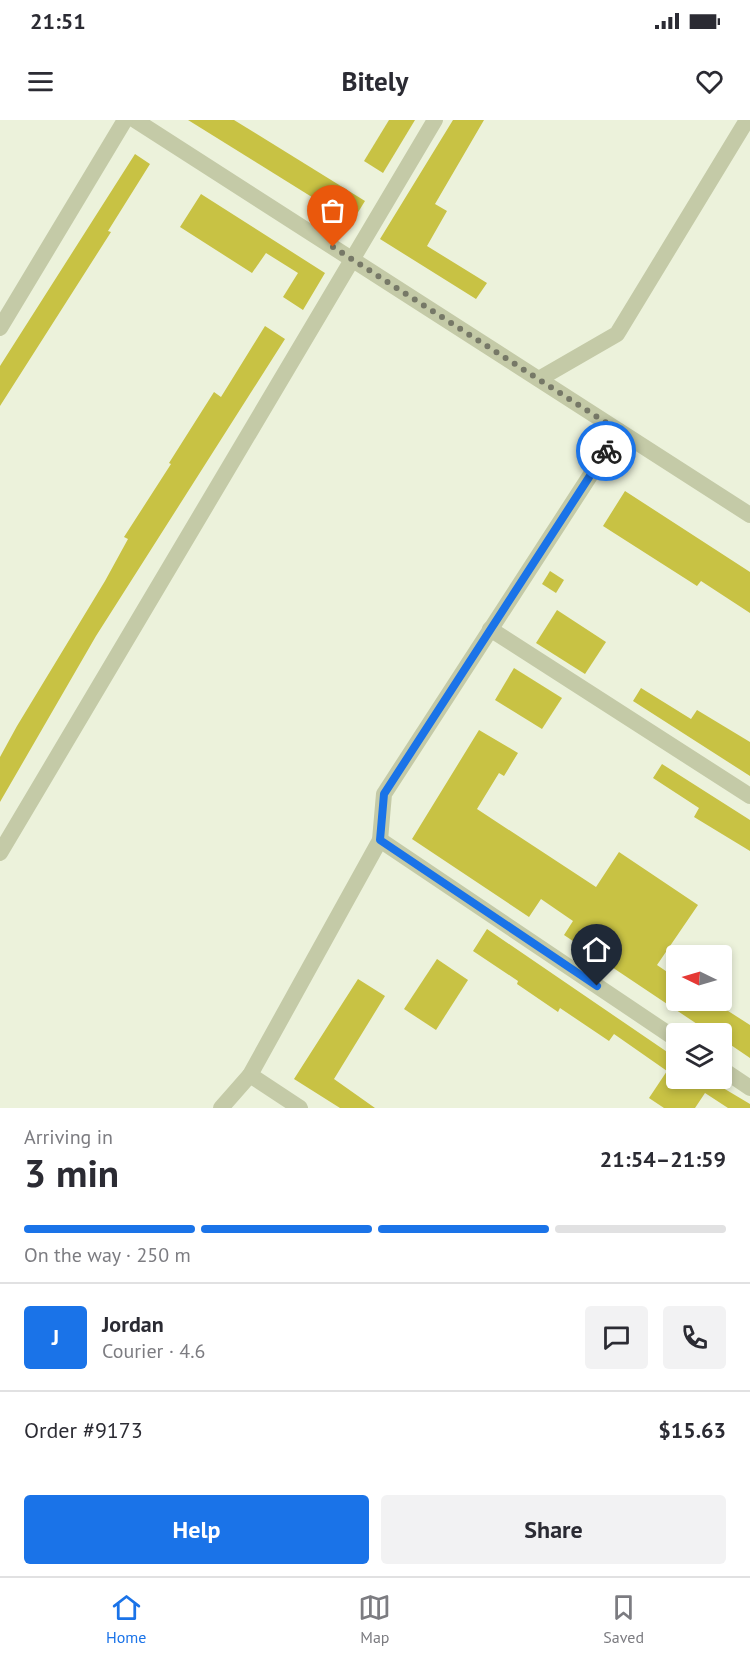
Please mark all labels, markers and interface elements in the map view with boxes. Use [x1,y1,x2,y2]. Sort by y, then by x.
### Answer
text: 21:51 [30,7,86,35]
text: Bitely [341,64,409,98]
icon: menu [24,65,57,98]
icon: heart [693,65,726,98]
pin [307,185,358,247]
icon: bag [316,194,349,227]
courier [576,421,636,481]
icon: bike [590,435,623,468]
pin [571,924,622,986]
icon: home [580,933,613,966]
north arrow [666,945,732,1011]
map controls [666,945,732,1089]
button: layers [666,1023,732,1089]
text: Arriving in [24,1124,113,1150]
text: 21:54–21:59 [600,1145,726,1173]
text: 3 min [24,1147,119,1198]
text: On the way · 250 m [24,1242,191,1268]
button: chat [585,1306,648,1369]
button: phone [663,1306,726,1369]
text: Jordan [102,1310,164,1338]
text: J [52,1323,59,1351]
text: Courier · 4.6 [102,1338,205,1364]
text: Order #9173 [24,1416,143,1444]
text: $15.63 [658,1416,726,1444]
button: Help [24,1495,369,1564]
button: Share [381,1495,726,1564]
tab: Home [106,1591,146,1647]
tab: Map [358,1591,391,1647]
tab: Saved [603,1591,644,1647]

